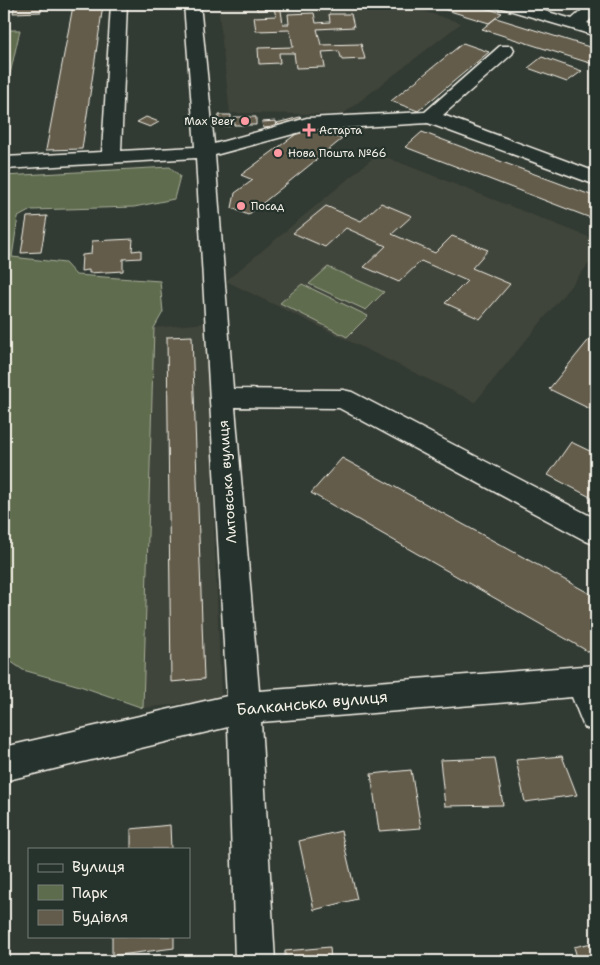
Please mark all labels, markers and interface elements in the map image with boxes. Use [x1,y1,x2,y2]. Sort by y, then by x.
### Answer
place label: Max Beer [184,114,235,129]
marker: Max Beer [239,115,251,127]
place label: Астарта [319,123,362,138]
marker: Астарта [303,124,315,136]
place label: Нова Пошта №66 [288,146,386,161]
marker: Нова Пошта №66 [272,147,284,159]
place label: Посад [251,199,284,214]
marker: Посад [235,200,247,212]
street label: Литовська вулиця [214,420,240,544]
street label: Балканська вулиця [235,686,389,720]
legend [28,848,190,938]
text: Вулиця [72,857,125,877]
text: Парк [72,883,108,903]
text: Будівля [72,907,128,927]

